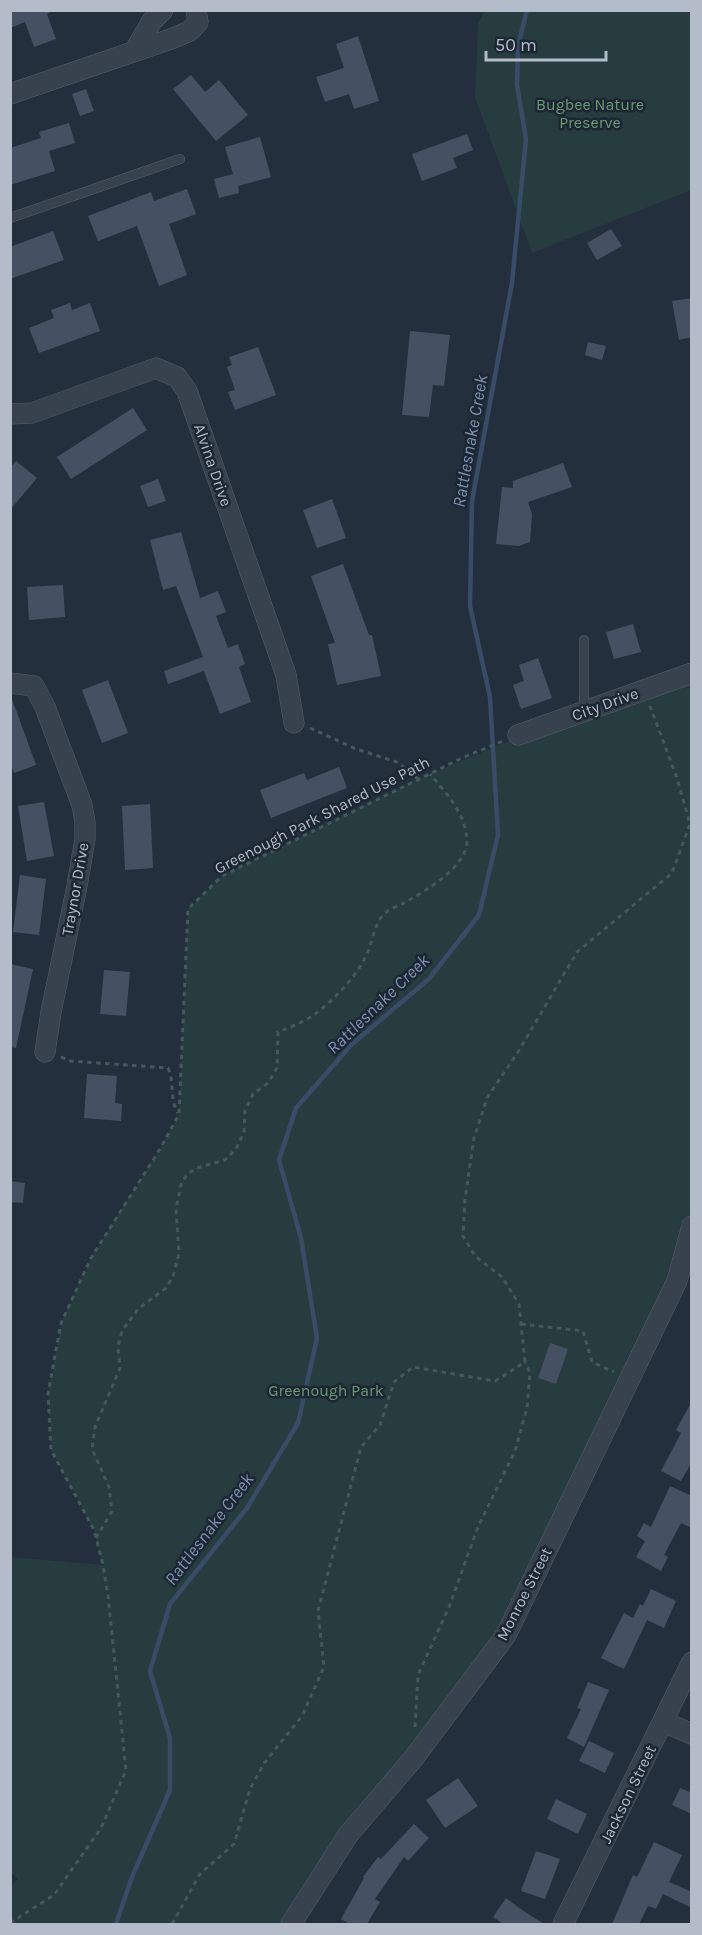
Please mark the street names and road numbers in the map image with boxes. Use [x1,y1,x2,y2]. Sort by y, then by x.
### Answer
street label: Alvina Drive [190,421,236,509]
street label: City Drive [569,683,641,725]
street label: Greenough Park Shared Use Path [211,752,433,878]
street label: Traynor Drive [57,841,93,937]
street label: Monroe Street [492,1544,556,1644]
street label: Jackson Street [596,1742,660,1846]

